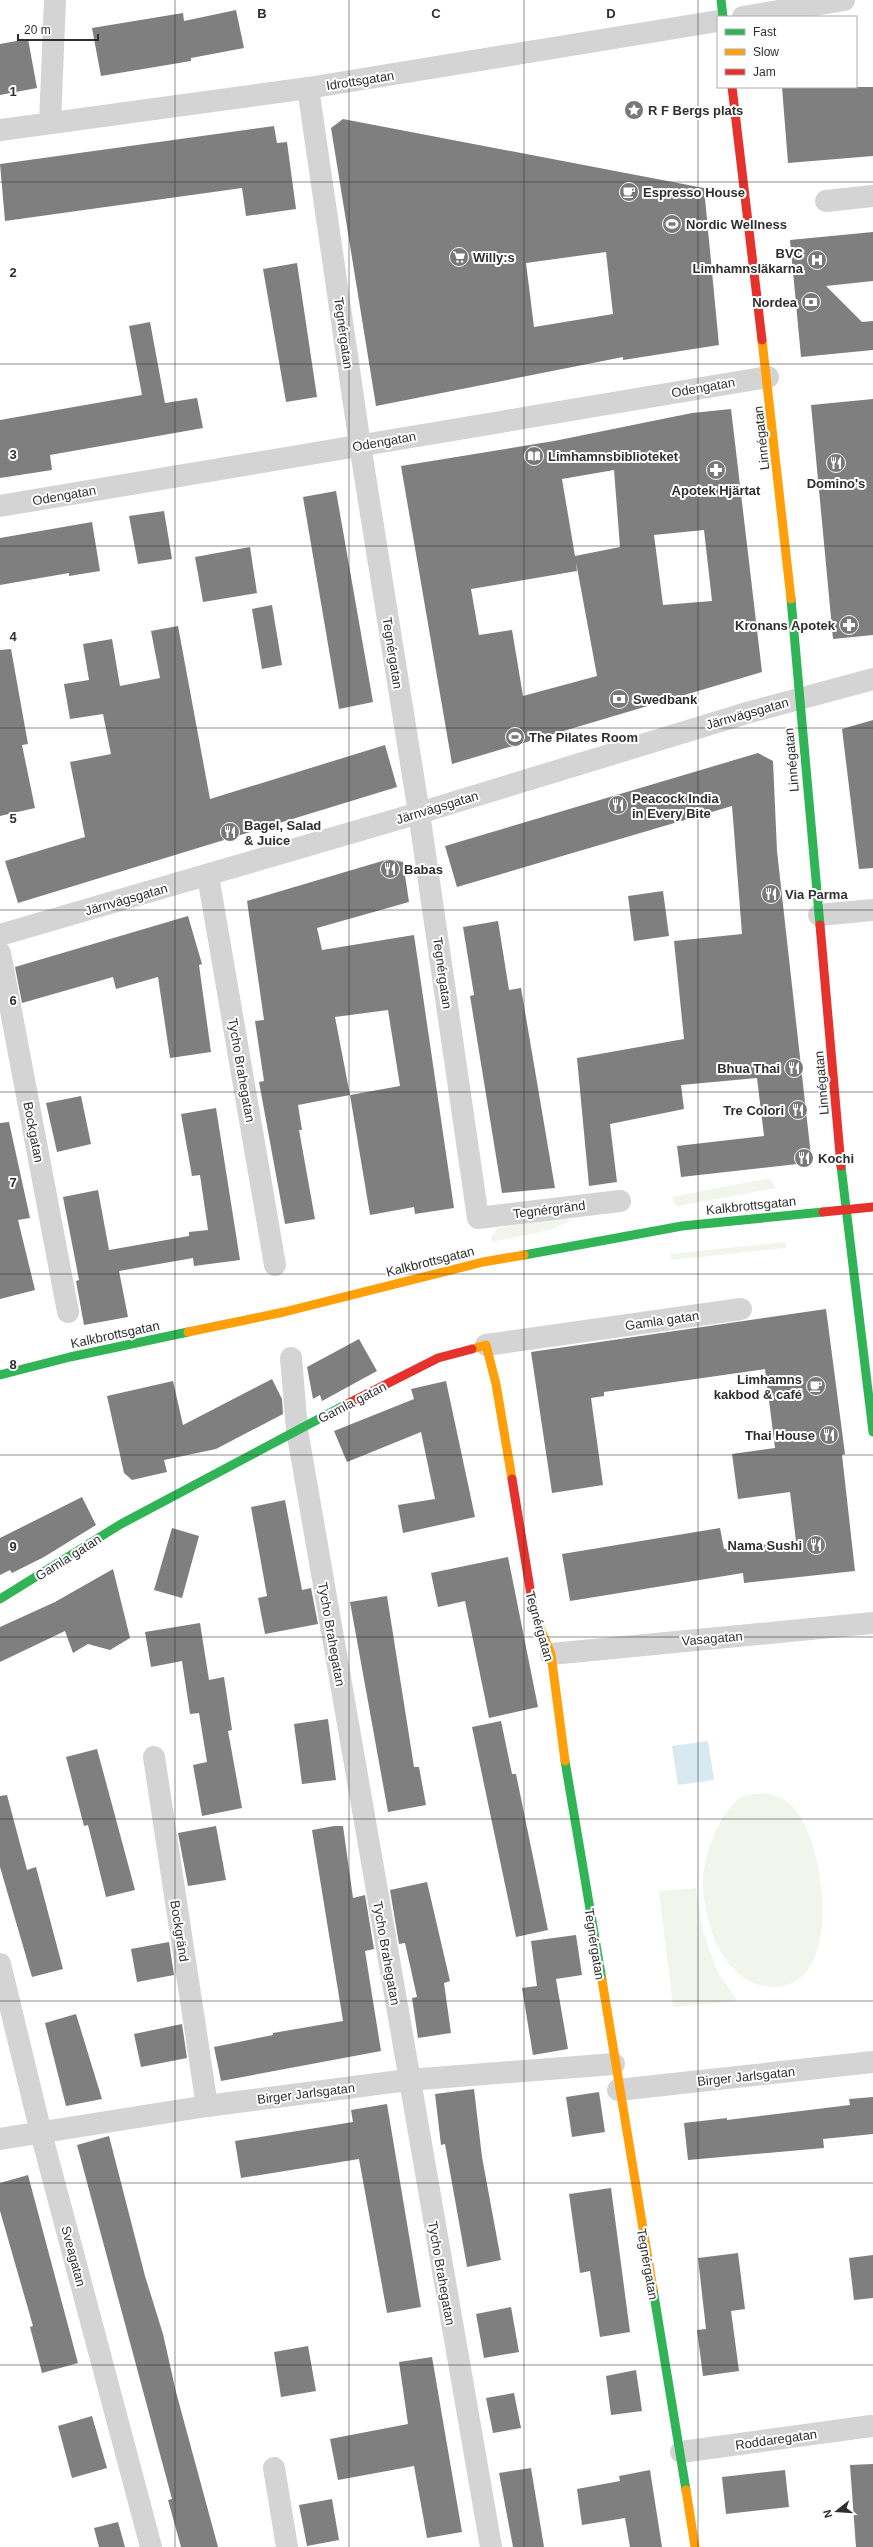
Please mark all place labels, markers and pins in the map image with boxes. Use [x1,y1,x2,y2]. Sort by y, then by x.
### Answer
place icon: R F Bergs plats [623,99,645,121]
place label: R F Bergs plats [648,103,743,118]
cafe icon: Espresso House [618,181,640,203]
place label: Espresso House [643,185,745,200]
sports icon: Nordic Wellness [661,213,683,235]
place label: Nordic Wellness [686,217,787,232]
supermarket icon: Willy:s [448,246,470,268]
place label: BVC Limhamnsläkarna [692,246,804,276]
hospital icon: BVC Limhamnsläkarna [806,249,828,271]
place label: Willy:s [473,250,515,265]
bank icon: Nordea [800,291,822,313]
place label: Nordea [752,295,798,310]
library icon: Limhamnsbiblioteket [523,445,545,467]
place label: Limhamnsbiblioteket [548,449,679,464]
restaurant icon: Domino's [825,452,847,474]
pharmacy icon: Apotek Hjärtat [705,459,727,481]
place label: Domino's [807,476,865,491]
place label: Apotek Hjärtat [672,483,761,498]
pharmacy icon: Kronans Apotek [838,614,860,636]
place label: Kronans Apotek [735,618,836,633]
bank icon: Swedbank [608,688,630,710]
place label: Swedbank [633,692,698,707]
sports icon: The Pilates Room [504,726,526,748]
place label: The Pilates Room [529,730,638,745]
place label: Peacock India in Every Bite [632,791,719,821]
restaurant icon: Peacock India in Every Bite [607,794,629,816]
place label: Bagel, Salad & Juice [244,818,321,848]
restaurant icon: Bagel, Salad & Juice [219,821,241,843]
restaurant icon: Babas [379,858,401,880]
place label: Babas [404,862,443,877]
restaurant icon: Via Parma [760,883,782,905]
place label: Via Parma [785,887,848,902]
restaurant icon: Bhua Thai [783,1057,805,1079]
place label: Bhua Thai [717,1061,780,1076]
restaurant icon: Tre Colori [787,1099,809,1121]
place label: Tre Colori [723,1103,784,1118]
restaurant icon: Kochi [793,1147,815,1169]
place label: Kochi [818,1151,854,1166]
place label: Limhamns kakbod & café [714,1372,802,1402]
cafe icon: Limhamns kakbod & café [805,1375,827,1397]
restaurant icon: Thai House [818,1424,840,1446]
place label: Thai House [745,1428,815,1443]
restaurant icon: Nama Sushi [805,1534,827,1556]
place label: Nama Sushi [728,1538,802,1553]

